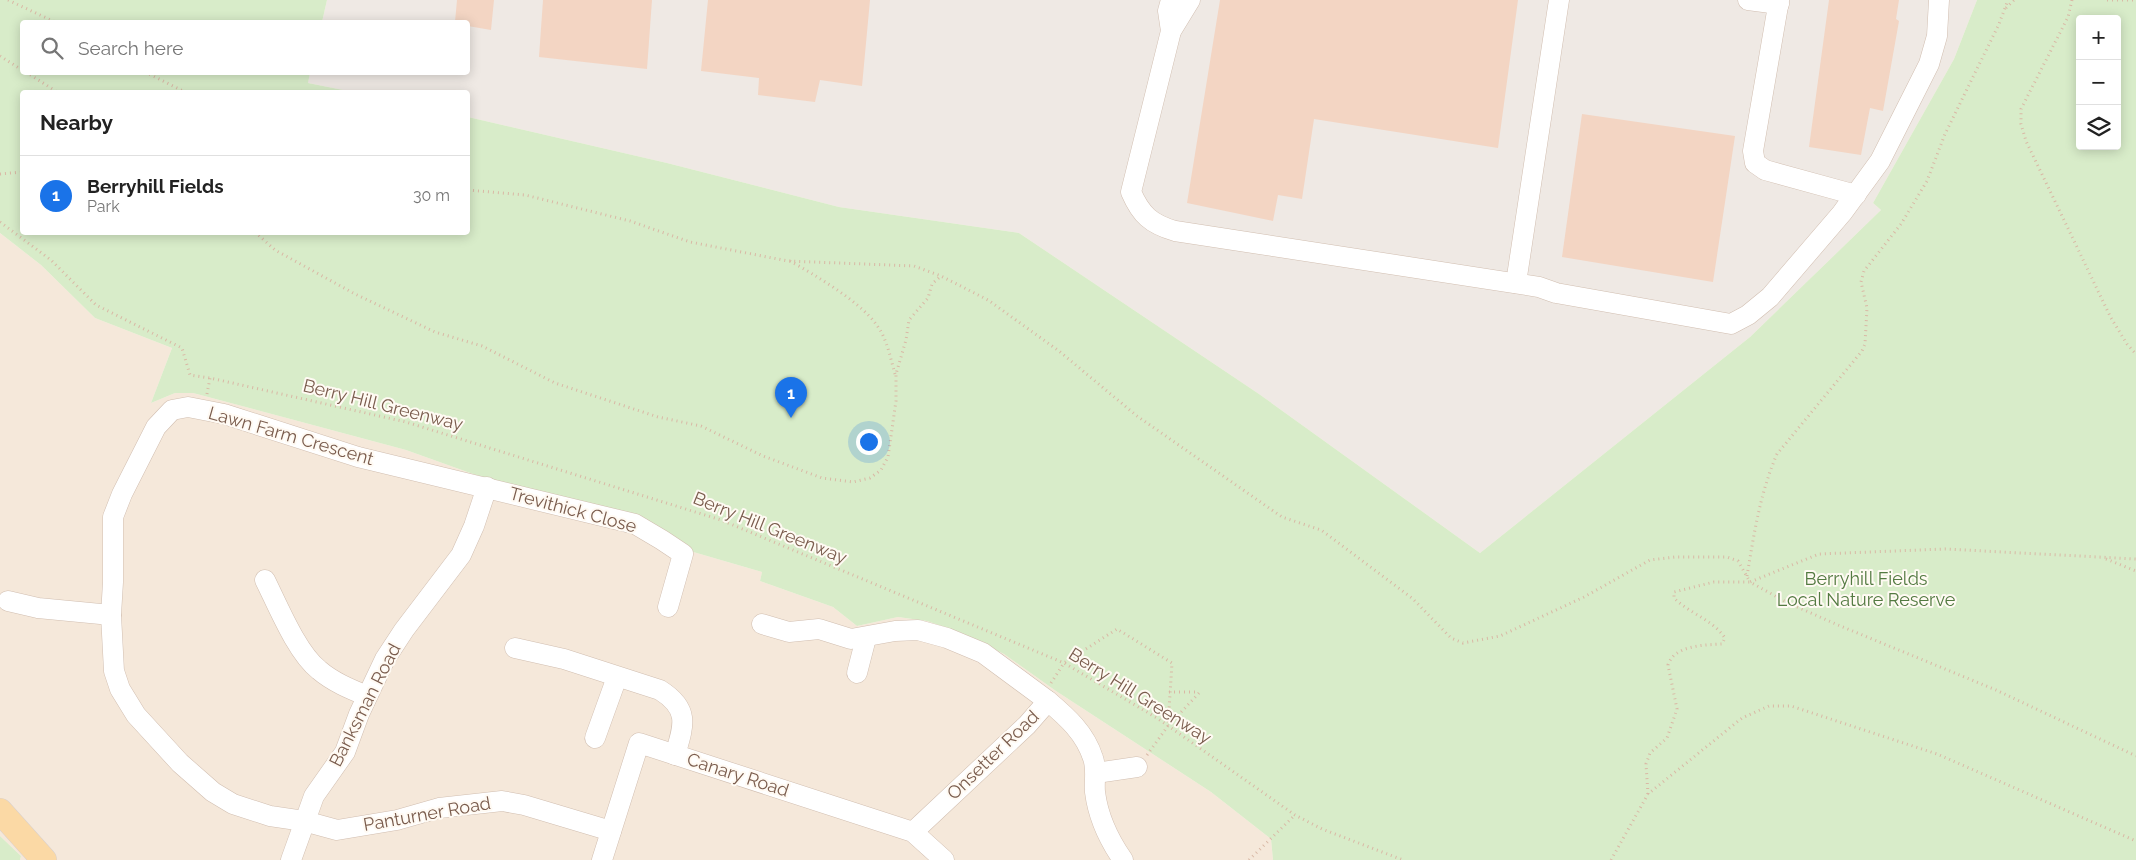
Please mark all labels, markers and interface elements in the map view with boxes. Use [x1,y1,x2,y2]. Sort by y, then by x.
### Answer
map controls [2076,15,2121,150]
button: + [2076,15,2121,60]
search box [20,20,470,75]
icon: search [38,34,66,62]
text: Search here [78,37,184,59]
button: − [2076,60,2121,105]
button: layers [2076,105,2121,150]
text: Nearby [40,110,113,135]
text: Berryhill Fields [87,175,224,197]
text: 1 [52,186,60,205]
text: 30 m [413,186,450,205]
text: Park [87,197,120,216]
street label: Berry Hill Greenway [301,374,466,435]
pin: 1 [775,377,807,418]
street label: Lawn Farm Crescent [206,402,376,469]
your location [856,429,882,455]
street label: Trevithick Close [507,482,639,537]
street label: Berry Hill Greenway [690,487,850,568]
park label: Berryhill Fields Local Nature Reserve [1777,568,1956,610]
street label: Banksman Road [325,640,405,770]
street label: Berry Hill Greenway [1065,643,1216,748]
street label: Onsetter Road [942,706,1043,804]
street label: Canary Road [685,748,792,801]
street label: Panturner Road [362,792,492,835]

